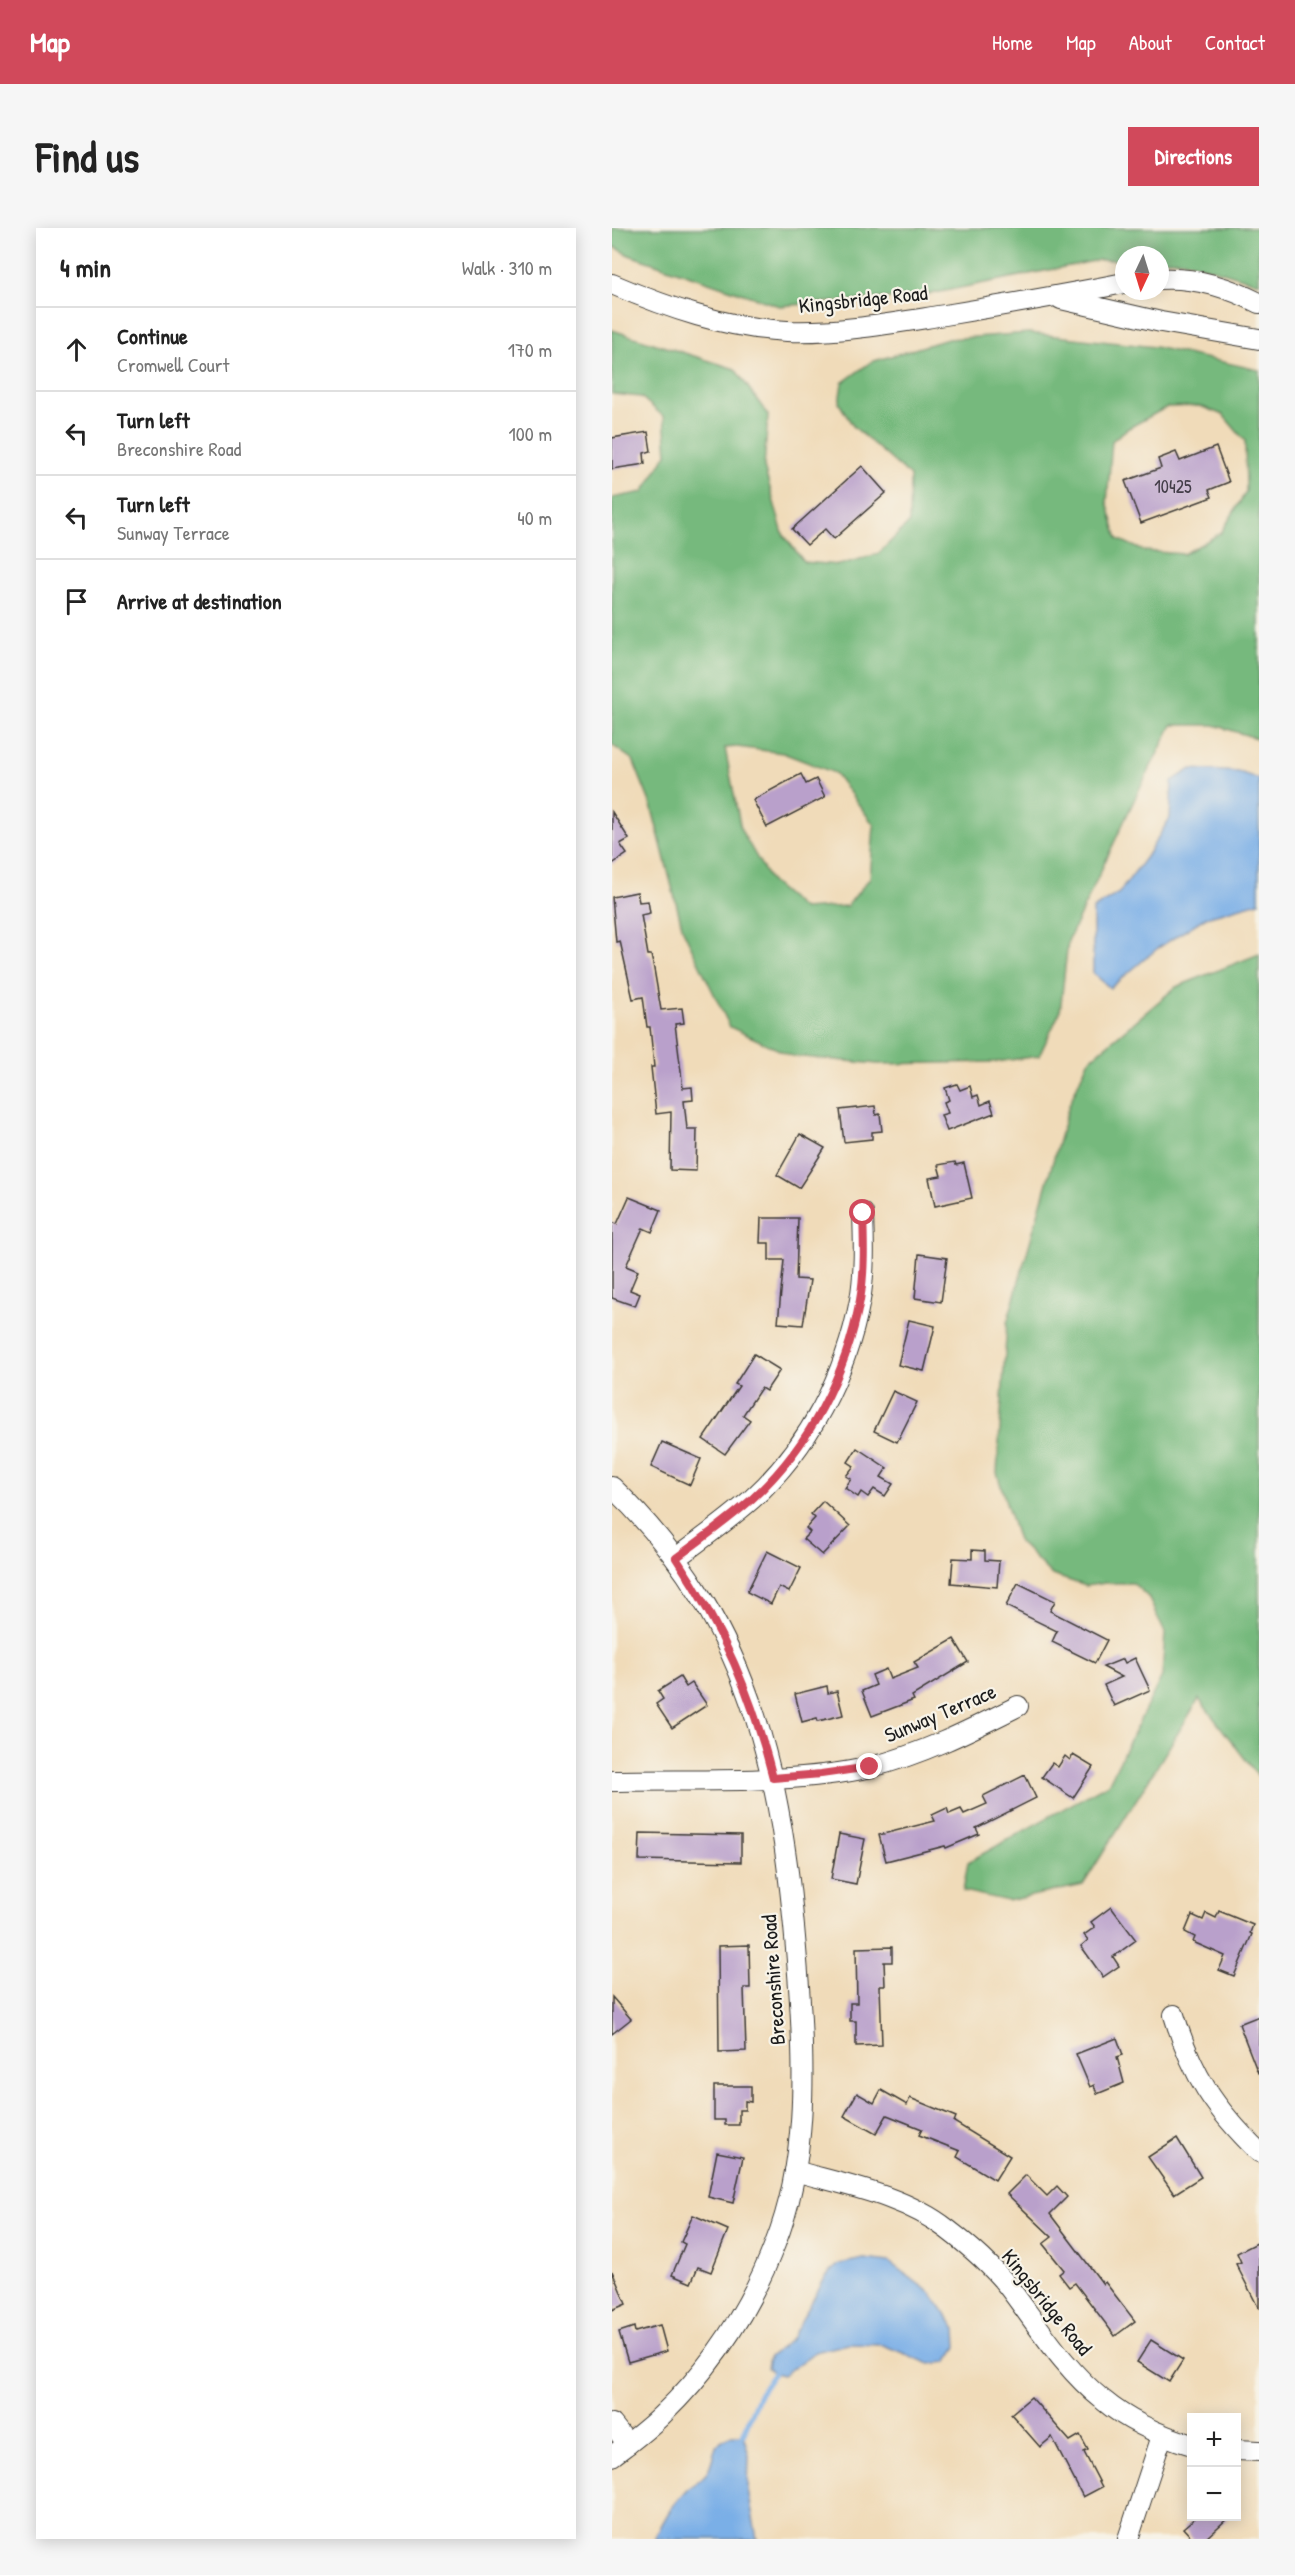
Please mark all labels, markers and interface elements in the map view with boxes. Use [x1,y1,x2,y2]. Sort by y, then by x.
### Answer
text: Map [30,23,70,61]
text: Home [992,28,1033,57]
text: Map [1066,28,1096,57]
text: About [1129,28,1172,57]
text: Contact [1205,28,1265,57]
button: Directions [1128,127,1259,186]
text: Find us [36,128,139,185]
north arrow [1115,246,1169,300]
text: 4 min [60,250,111,285]
text: Walk · 310 m [462,254,552,281]
street label: Kingsbridge Road [797,278,929,320]
text: Continue [117,321,188,351]
icon: ahead [60,333,93,366]
text: 170 m [508,336,552,363]
text: Cromwell Court [117,351,229,378]
text: Turn left [117,405,190,435]
icon: left [60,417,93,450]
text: 100 m [509,420,552,447]
text: Breconshire Road [117,435,241,462]
house number: 10425 [1154,474,1192,499]
text: Turn left [117,489,190,519]
icon: left [60,501,93,534]
text: 40 m [517,504,552,531]
text: Sunway Terrace [117,519,230,546]
icon: arrive [60,585,93,618]
text: Arrive at destination [117,586,282,616]
route start [849,1199,875,1225]
street label: Sunway Terrace [880,1677,1000,1749]
route end [856,1753,882,1779]
street label: Breconshire Road [754,1914,792,2046]
street label: Kingsbridge Road [995,2243,1099,2361]
map controls [1187,2413,1241,2521]
button: + [1187,2413,1241,2467]
button: − [1187,2467,1241,2521]

